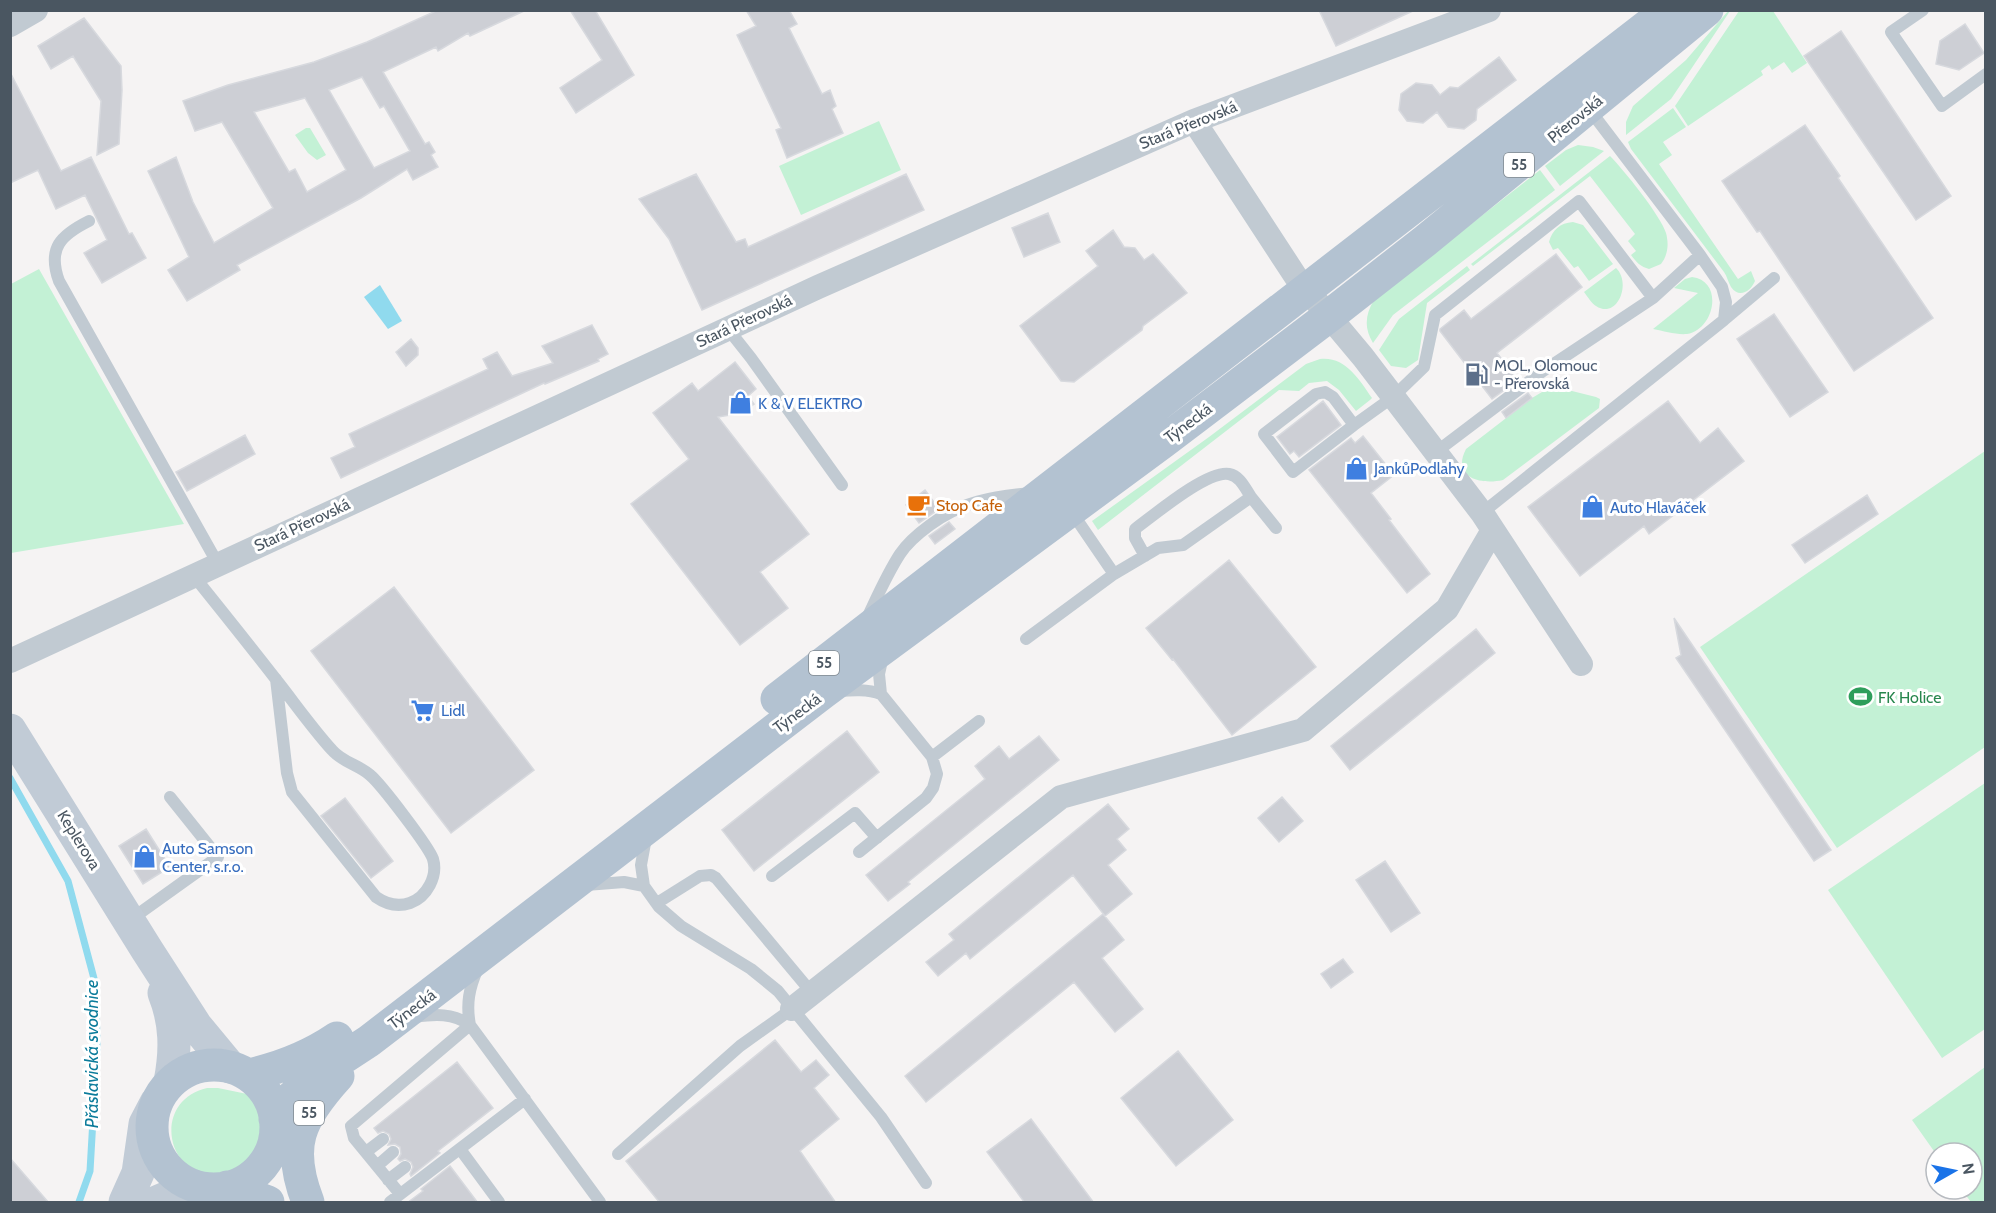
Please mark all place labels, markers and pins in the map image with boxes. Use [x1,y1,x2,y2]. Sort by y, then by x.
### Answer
place label: MOL, Olomouc - Přerovská [1494,356,1598,393]
fuel station icon: MOL, Olomouc - Přerovská [1463,361,1489,387]
shop icon: K & V ELEKTRO [727,390,753,416]
place label: K & V ELEKTRO [758,394,863,413]
shop icon: JankůPodlahy [1343,455,1369,481]
place label: JankůPodlahy [1373,459,1465,478]
cafe icon: Stop Cafe [905,492,931,518]
shop icon: Auto Hlaváček [1579,494,1605,520]
place label: Stop Cafe [936,496,1003,515]
place label: Auto Hlaváček [1610,498,1707,517]
sports icon: FK Holice [1847,684,1873,710]
place label: FK Holice [1878,688,1941,707]
supermarket icon: Lidl [410,697,436,723]
place label: Lidl [441,701,465,720]
place label: Auto Samson Center, s.r.o. [162,839,253,876]
shop icon: Auto Samson Center, s.r.o. [131,844,157,870]

